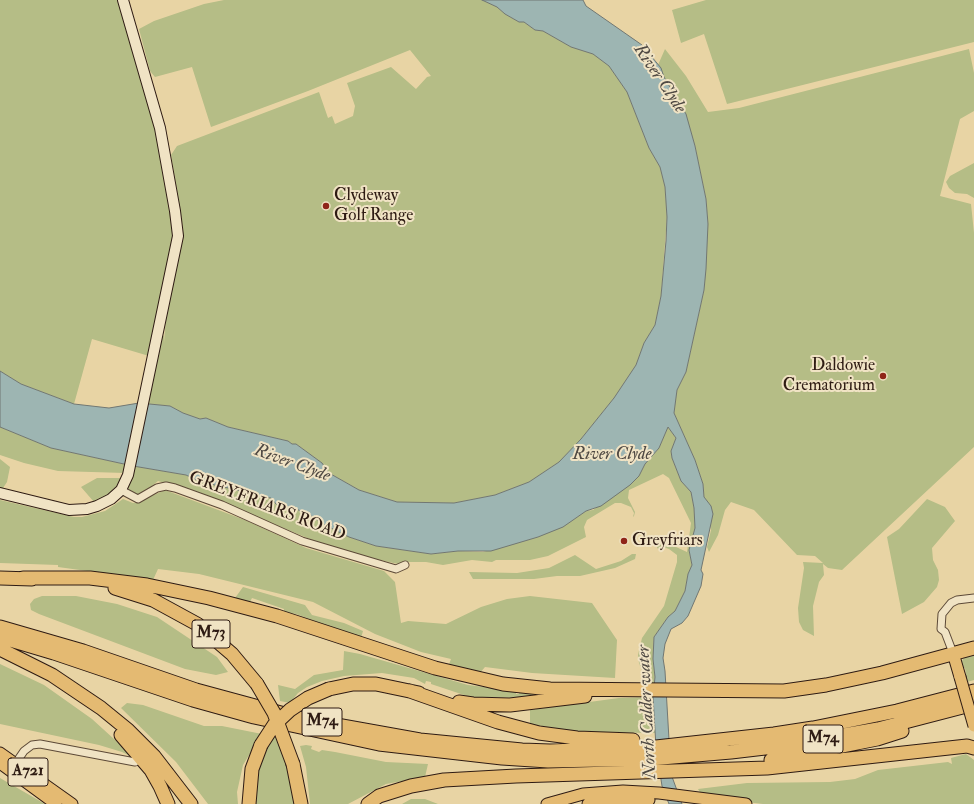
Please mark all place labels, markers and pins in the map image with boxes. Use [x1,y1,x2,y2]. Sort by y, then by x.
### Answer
place label: Clydeway Golf Range [334,186,413,226]
marker: Clydeway Golf Range [321,201,331,211]
place label: Daldowie Crematorium [783,356,875,396]
marker: Daldowie Crematorium [878,371,888,381]
place label: Greyfriars [632,531,703,551]
marker: Greyfriars [619,536,629,546]

